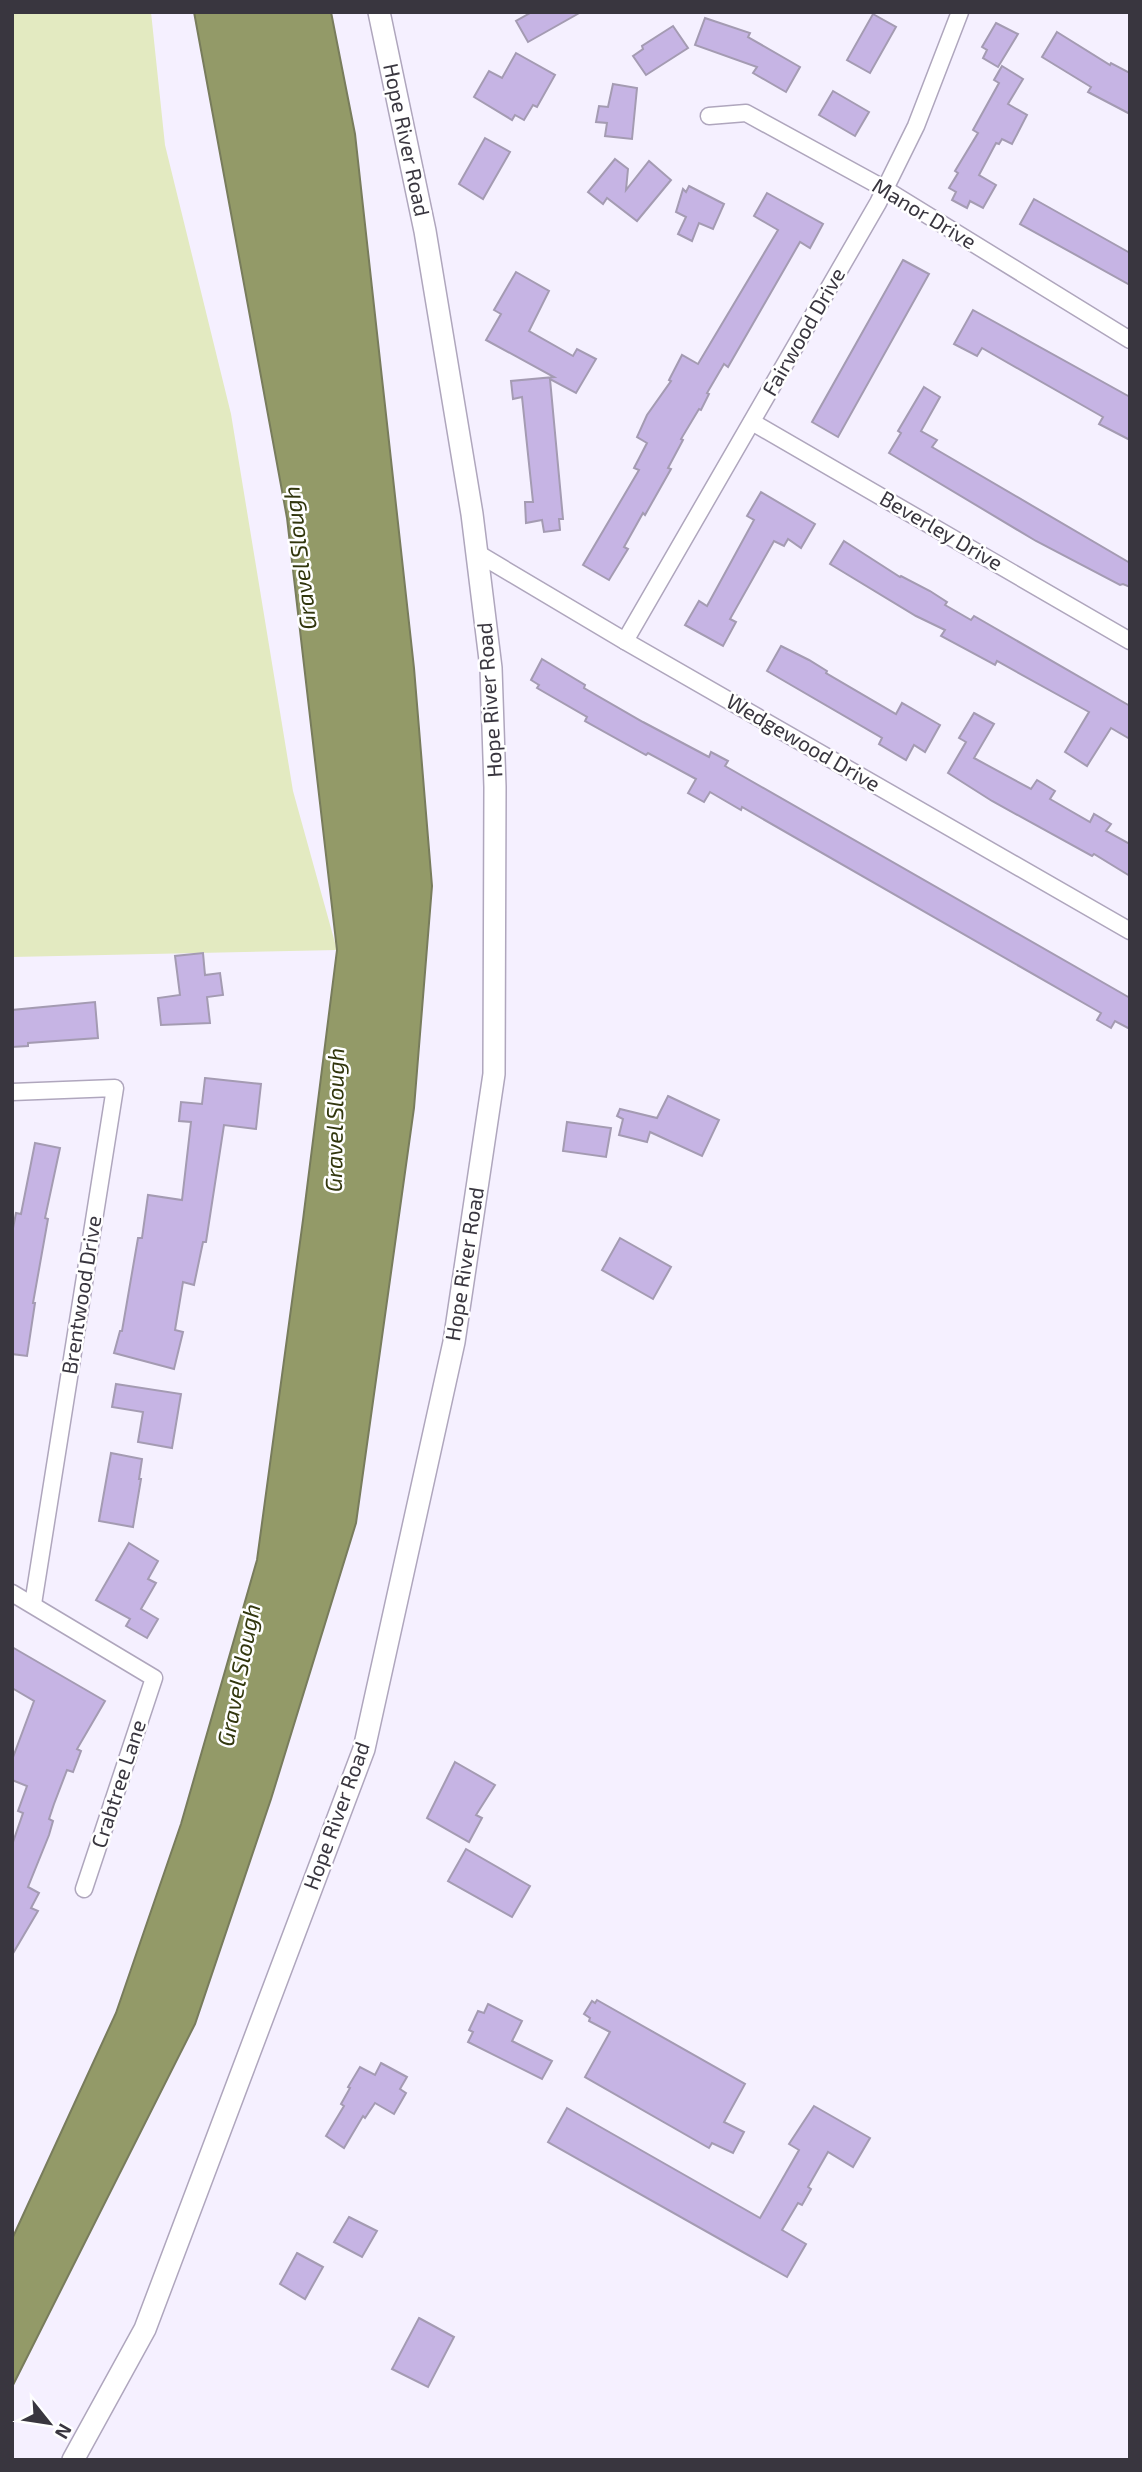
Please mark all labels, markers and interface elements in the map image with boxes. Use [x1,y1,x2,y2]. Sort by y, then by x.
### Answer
street label: Hope River Road [379,61,436,218]
street label: Manor Drive [868,172,981,253]
street label: Fairwood Drive [756,263,849,400]
street label: Beverley Drive [876,484,1008,575]
water label: Gravel Slough [276,485,322,632]
street label: Hope River Road [471,622,506,779]
street label: Wedgewood Drive [722,688,885,796]
water label: Gravel Slough [319,1048,349,1192]
street label: Hope River Road [439,1185,488,1343]
street label: Brentwood Drive [56,1214,105,1376]
water label: Gravel Slough [210,1601,266,1748]
street label: Crabtree Lane [85,1716,150,1851]
street label: Hope River Road [297,1738,374,1893]
north arrow [14,2388,84,2458]
text: N [51,2420,78,2443]

